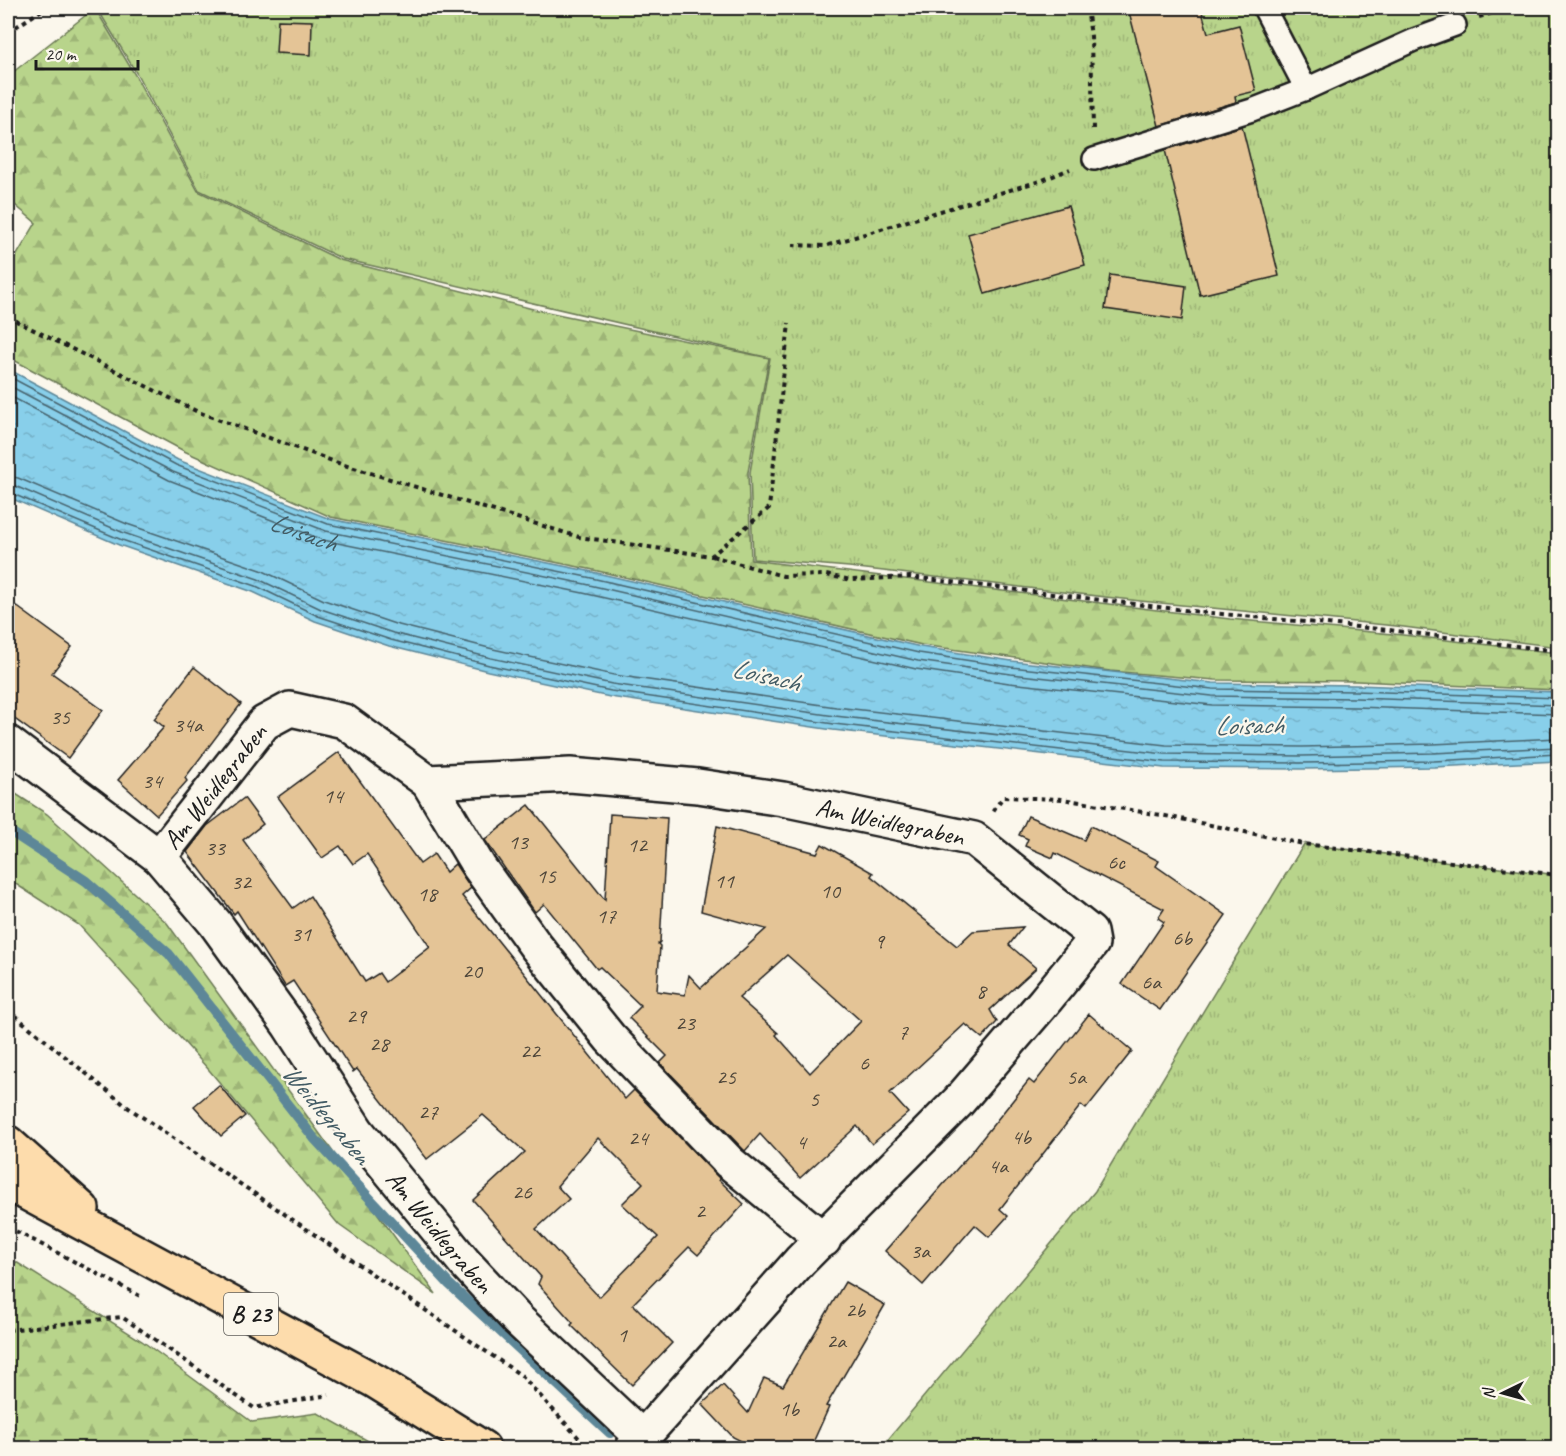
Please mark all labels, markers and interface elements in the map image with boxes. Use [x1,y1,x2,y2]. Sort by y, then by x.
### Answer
scale bar [36,33,138,71]
text: 20 m [45,43,78,65]
water label: Loisach [265,504,341,560]
water label: Loisach [729,651,805,700]
house number: 35 [50,703,71,731]
water label: Loisach [1215,707,1285,743]
house number: 34a [173,711,204,739]
street label: Am Weidlegraben [155,716,275,856]
house number: 34 [142,767,164,795]
house number: 14 [323,782,345,810]
street label: Am Weidlegraben [813,790,968,854]
house number: 13 [508,828,530,856]
house number: 12 [627,831,649,859]
house number: 33 [205,834,227,862]
house number: 6c [1107,848,1126,876]
house number: 15 [536,862,557,890]
house number: 11 [714,867,735,895]
house number: 32 [231,868,253,896]
house number: 10 [820,877,842,905]
house number: 18 [417,880,439,908]
house number: 17 [596,902,617,930]
house number: 31 [291,920,312,948]
house number: 6b [1172,924,1193,952]
house number: 9 [874,927,886,955]
house number: 20 [462,957,484,985]
house number: 6a [1141,968,1162,996]
house number: 8 [976,977,988,1005]
house number: 29 [346,1002,368,1030]
house number: 23 [675,1009,697,1037]
house number: 7 [898,1018,909,1046]
house number: 28 [369,1030,391,1058]
house number: 22 [520,1037,542,1065]
house number: 6 [859,1049,870,1077]
water label: Weidlegraben [275,1057,381,1174]
house number: 25 [716,1063,737,1091]
house number: 5a [1066,1063,1087,1091]
house number: 5 [809,1085,820,1113]
house number: 27 [418,1098,439,1126]
house number: 4b [1011,1123,1032,1151]
house number: 24 [628,1124,650,1152]
house number: 4 [796,1128,808,1156]
house number: 4a [988,1152,1009,1180]
street label: Am Weidlegraben [379,1163,501,1301]
house number: 26 [512,1178,533,1206]
house number: 2 [695,1197,707,1225]
house number: 3a [910,1237,931,1265]
road number: B 23 [224,1293,278,1335]
house number: 2b [845,1296,866,1324]
house number: 1 [617,1321,628,1349]
house number: 2a [826,1327,847,1355]
north arrow [1473,1363,1533,1423]
text: N [1478,1385,1499,1400]
house number: 1b [779,1395,800,1423]

